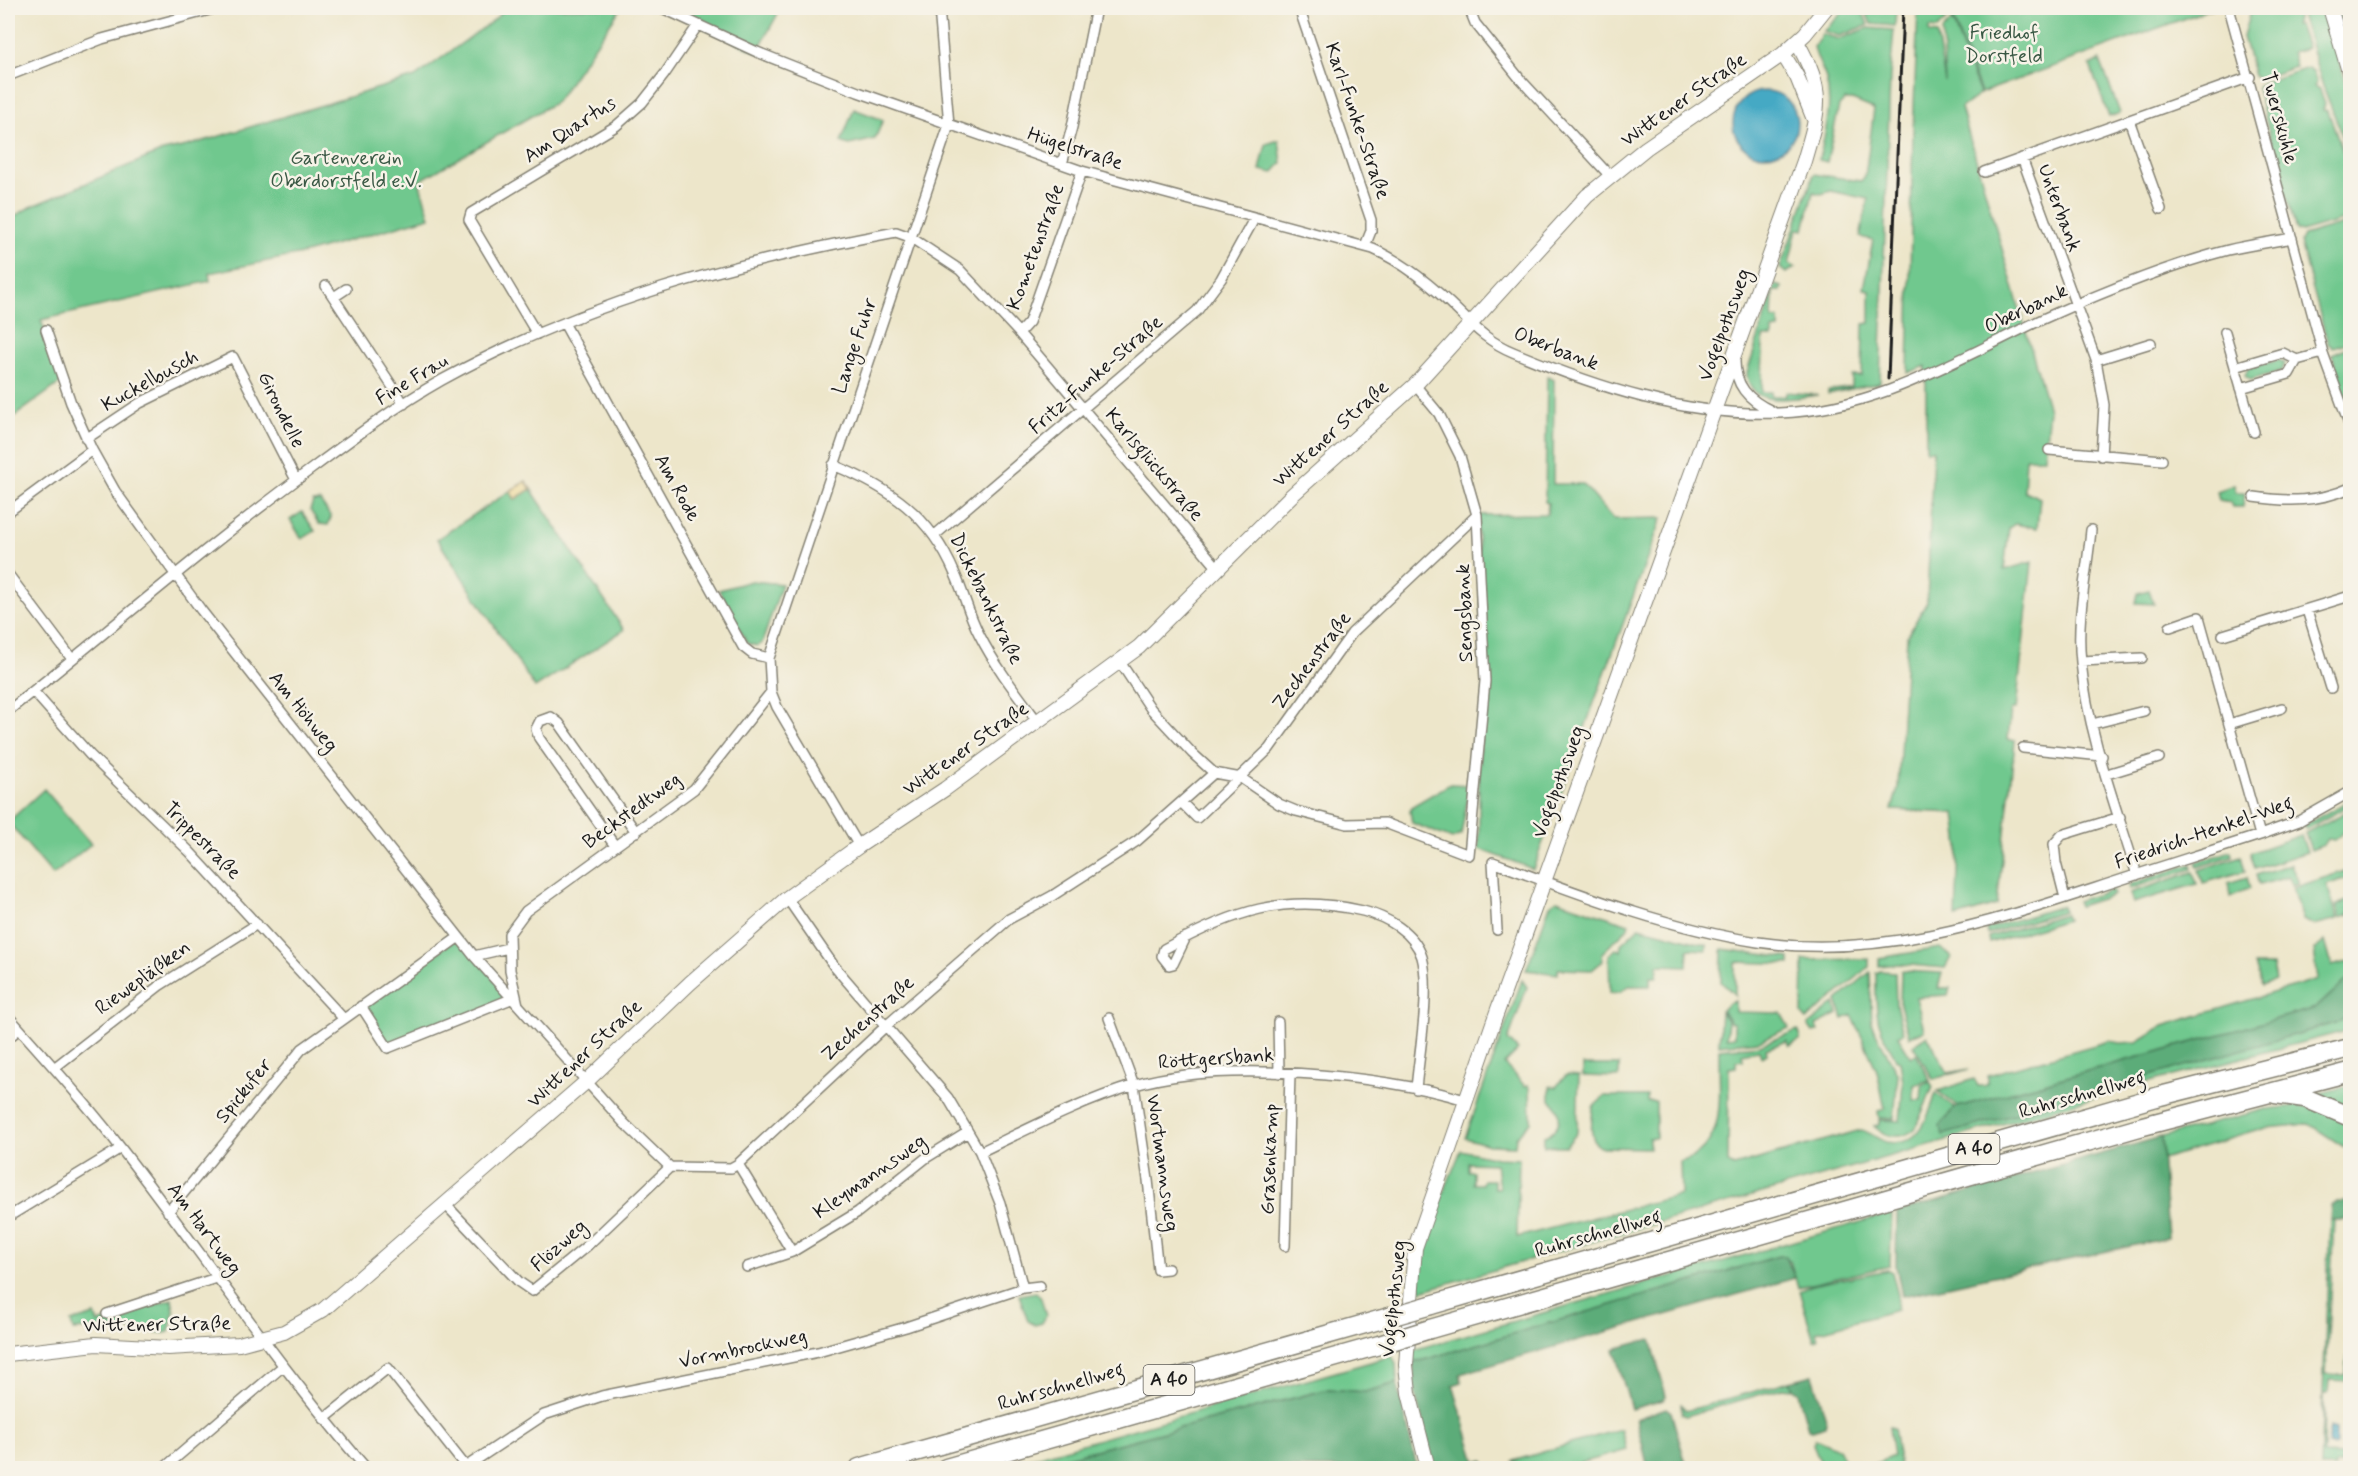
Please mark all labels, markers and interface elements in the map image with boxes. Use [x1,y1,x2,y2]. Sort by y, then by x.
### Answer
park label: Friedhof Dorstfeld [1965,20,2043,70]
street label: Karl-Funke-Straße [1318,39,1396,203]
street label: Wittener Straße [1616,46,1753,154]
street label: Twerskuhle [2254,69,2304,167]
street label: Am Quartus [519,90,622,170]
street label: Hügelstraße [1024,121,1126,177]
park label: Gartenverein Oberdorstfeld e.V. [270,145,422,195]
street label: Unterbank [2031,160,2087,256]
street label: Kometenstraße [1001,180,1071,314]
street label: Vogelpothsweg [1692,265,1760,386]
street label: Oberbank [1980,277,2072,341]
street label: Lange Fuhr [826,294,885,398]
street label: Fritz-Funke-Straße [1023,309,1169,441]
street label: Oberbank [1510,320,1602,378]
street label: Kuckelbusch [97,343,203,419]
street label: Fine Frau [371,348,453,412]
street label: Girondelle [251,367,311,453]
street label: Wittener Straße [1267,374,1395,494]
street label: Karlsglückstraße [1097,402,1210,529]
street label: Am Rode [647,449,707,527]
street label: Dickebankstraße [943,529,1029,669]
street label: Sengsbank [1450,563,1481,663]
street label: Zechenstraße [1266,606,1358,716]
street label: Am Höhweg [261,666,344,759]
street label: Wittener Straße [898,695,1035,803]
street label: Vogelpothsweg [1526,722,1594,843]
street label: Beckstedtweg [577,766,687,856]
street label: Friedrich-Henkel-Weg [2111,790,2297,878]
street label: Trippestraße [157,796,247,886]
street label: Riewepläßken [90,934,196,1022]
street label: Zechenstraße [815,970,921,1068]
street label: Wittener Straße [522,994,648,1114]
street label: Röttgersbank [1157,1041,1275,1077]
street label: Spickufer [209,1052,279,1129]
street label: Ruhrschnellweg [2016,1064,2149,1128]
street label: Wortmannsweg [1138,1093,1185,1234]
street label: Grasenkamp [1255,1103,1285,1215]
street label: Kleymannsweg [808,1128,932,1227]
road number: A 40 [1948,1134,2000,1164]
street label: Am Hartweg [160,1177,248,1281]
street label: Ruhrschnellweg [1532,1203,1665,1267]
street label: Flözweg [525,1214,594,1279]
street label: Vogelpothsweg [1374,1239,1416,1359]
street label: Wittener Straße [83,1310,231,1340]
street label: Vormbrockweg [677,1322,809,1376]
street label: Ruhrschnellweg [995,1356,1128,1420]
road number: A 40 [1144,1365,1194,1395]

